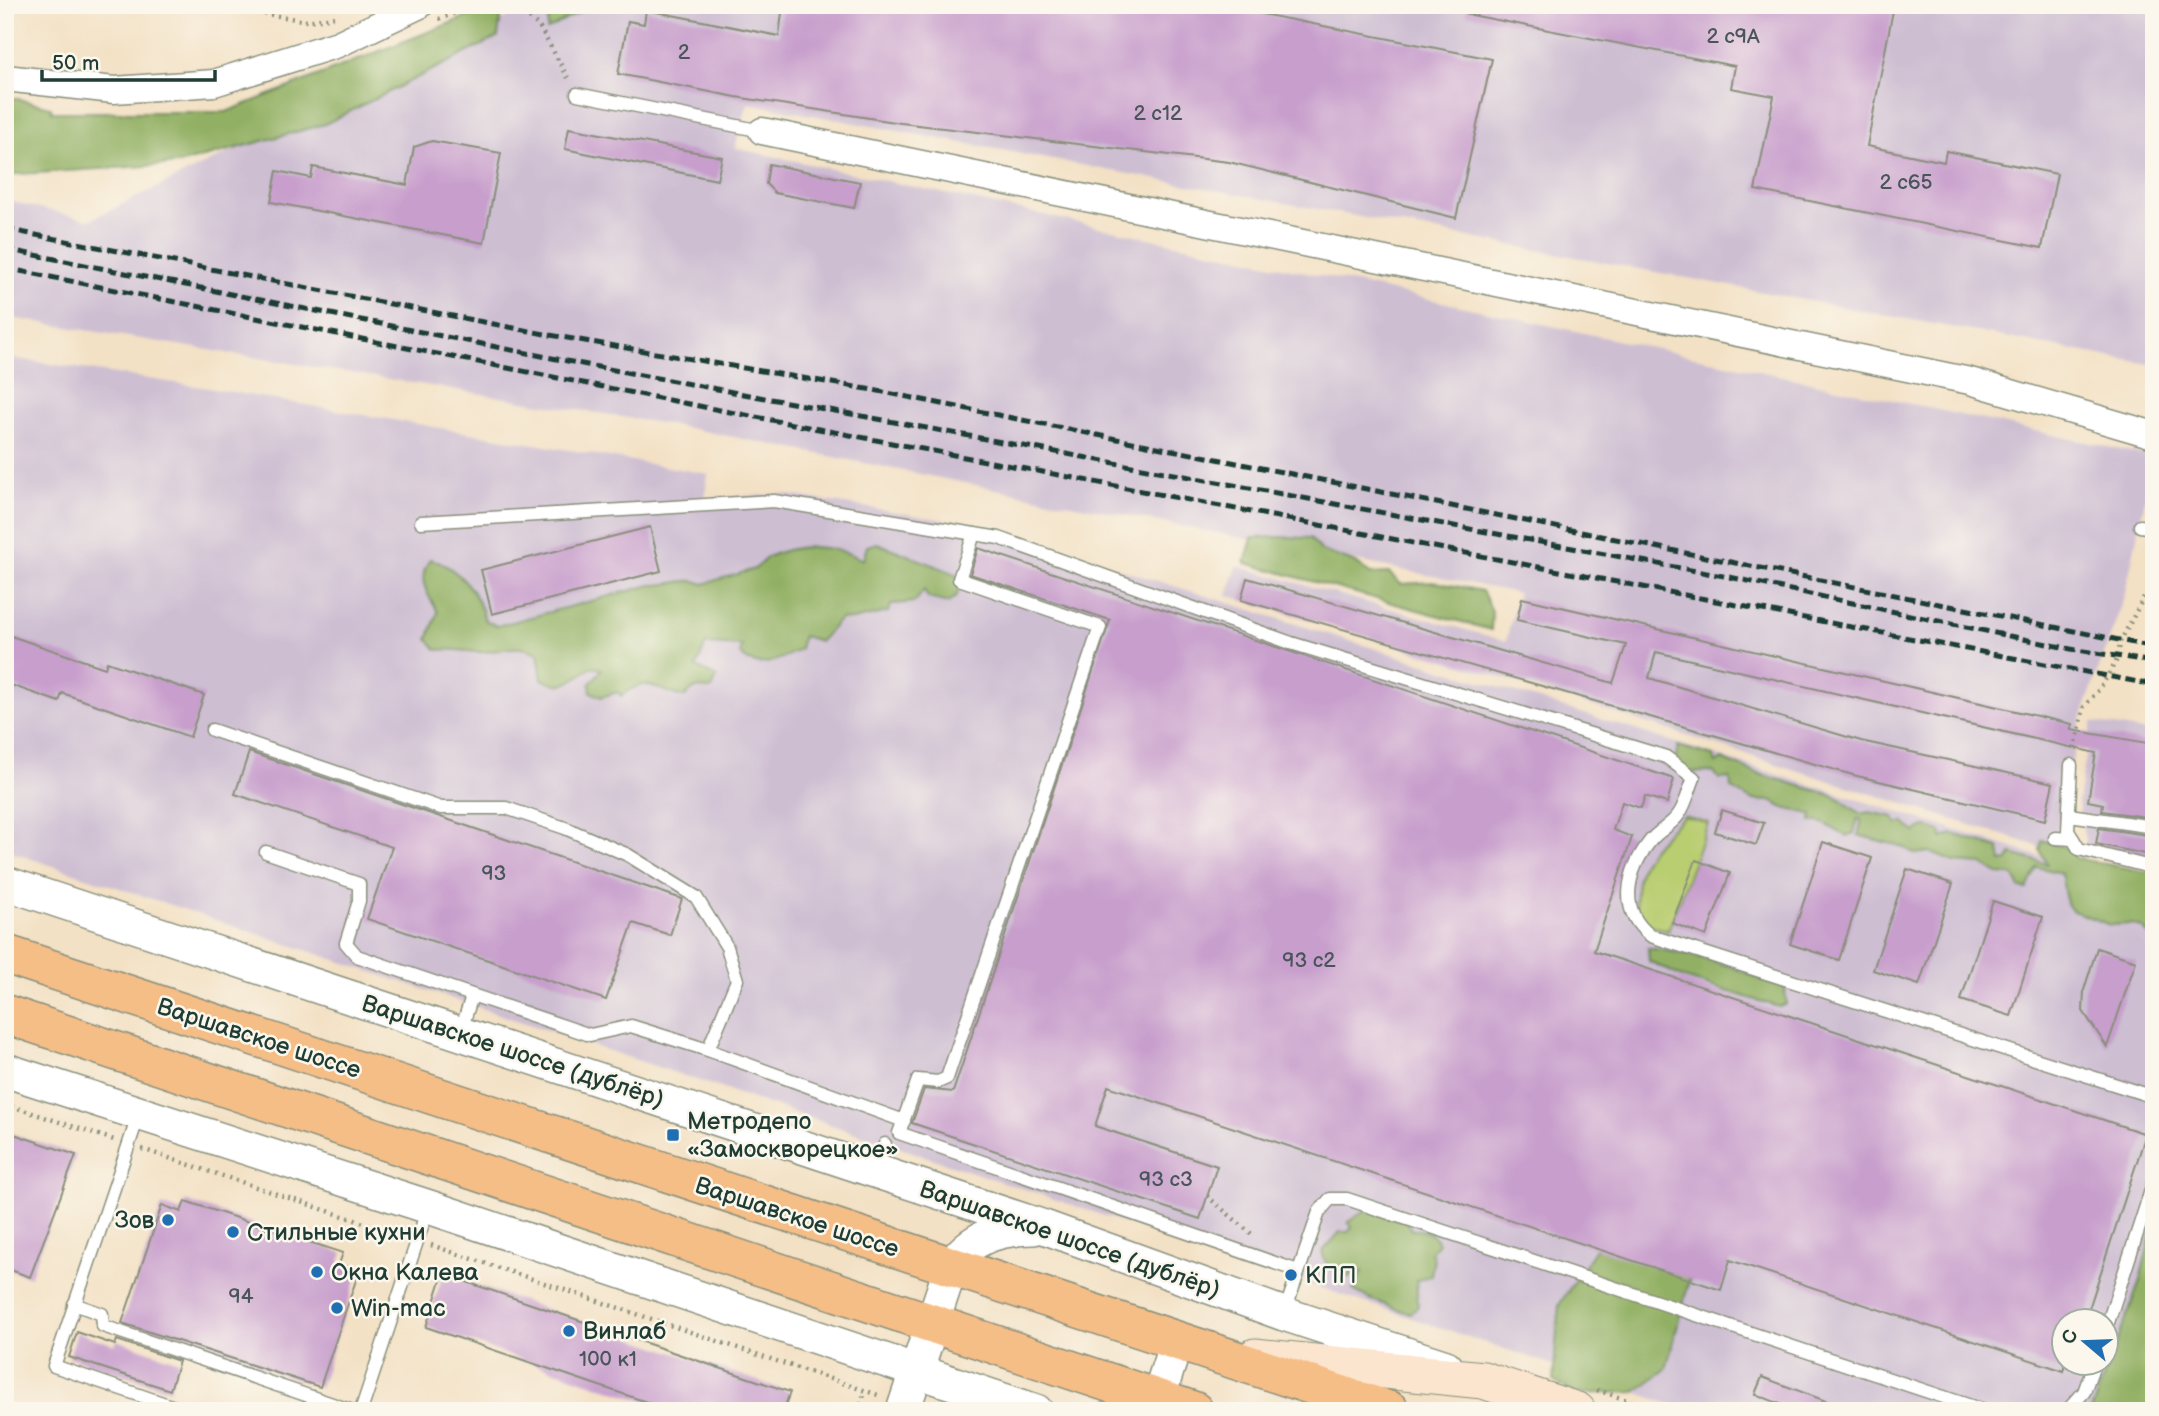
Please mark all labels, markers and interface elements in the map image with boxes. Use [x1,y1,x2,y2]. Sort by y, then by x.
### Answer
house number: 2 с9А [1706,24,1760,49]
scale bar [42,38,215,82]
house number: 2 [678,40,691,65]
text: 50 m [52,51,99,76]
house number: 2 с12 [1134,101,1183,126]
house number: 2 с65 [1879,170,1933,195]
house number: 93 [481,861,507,886]
house number: 93 с2 [1282,948,1336,973]
street label: Варшавское шоссе (дублёр) [358,989,668,1114]
street label: Варшавское шоссе [153,992,364,1085]
place label: Метродепо «Замоскворецкое» [687,1107,899,1164]
marker: Метродепо «Замоскворецкое» [665,1127,681,1143]
house number: 93 с3 [1139,1167,1193,1192]
street label: Варшавское шоссе [691,1171,902,1264]
street label: Варшавское шоссе (дублёр) [916,1174,1224,1305]
place label: Зов [115,1206,154,1235]
marker: Зов [160,1212,176,1228]
place label: Стильные кухни [247,1218,426,1247]
marker: Стильные кухни [225,1224,241,1240]
place label: Окна Калева [331,1258,479,1287]
place label: КПП [1305,1261,1356,1290]
marker: Окна Калева [309,1264,325,1280]
marker: КПП [1283,1267,1299,1283]
house number: 94 [229,1284,254,1309]
place label: Win-mac [351,1294,446,1323]
marker: Win-mac [329,1300,345,1316]
north arrow [2050,1308,2120,1378]
place label: Винлаб [583,1317,666,1346]
marker: Винлаб [561,1323,577,1339]
text: С [2057,1327,2083,1347]
house number: 100 к1 [579,1347,637,1372]

